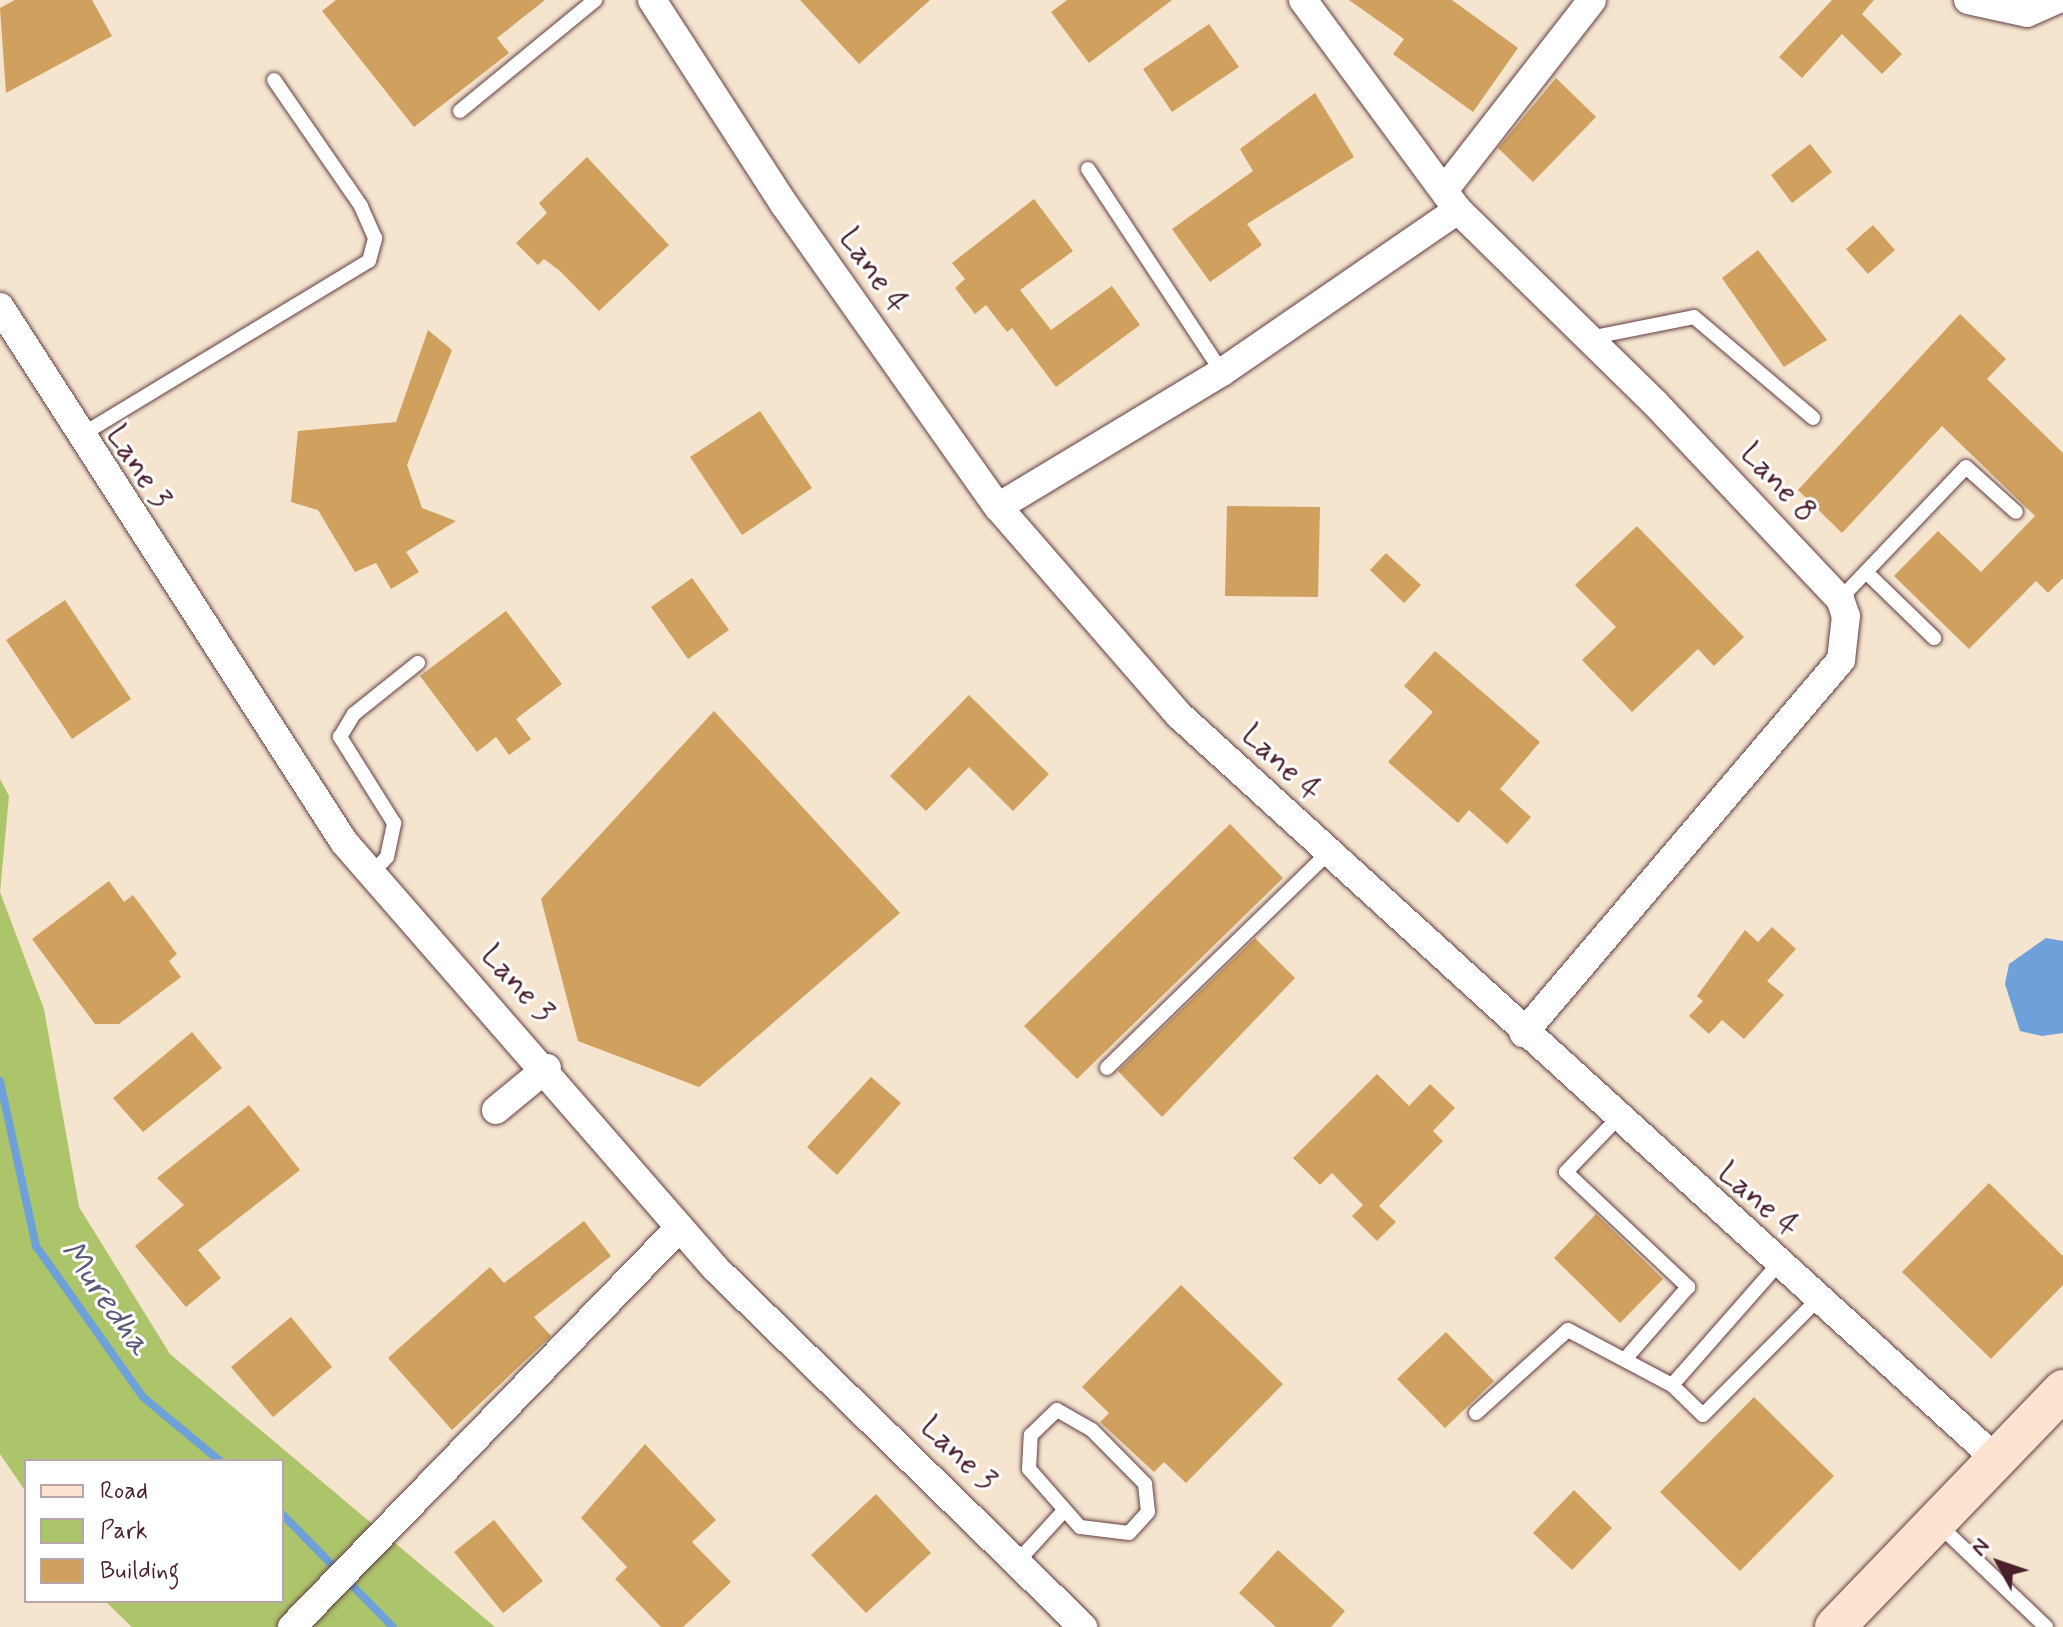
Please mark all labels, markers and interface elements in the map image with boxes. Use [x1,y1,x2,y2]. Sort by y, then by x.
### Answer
street label: Lane 4 [830,221,916,321]
street label: Lane 3 [97,418,179,516]
street label: Lane 8 [1731,435,1825,531]
street label: Lane 4 [1233,716,1329,810]
street label: Lane 3 [472,937,562,1031]
street label: Lane 4 [1709,1154,1807,1246]
water label: Muredha [51,1233,159,1363]
street label: Lane 3 [912,1408,1004,1500]
legend [24,1459,284,1603]
text: Road [100,1476,148,1507]
text: Park [100,1516,148,1547]
north arrow [1959,1523,2039,1603]
text: N [1965,1533,1996,1562]
text: Building [100,1556,180,1587]

